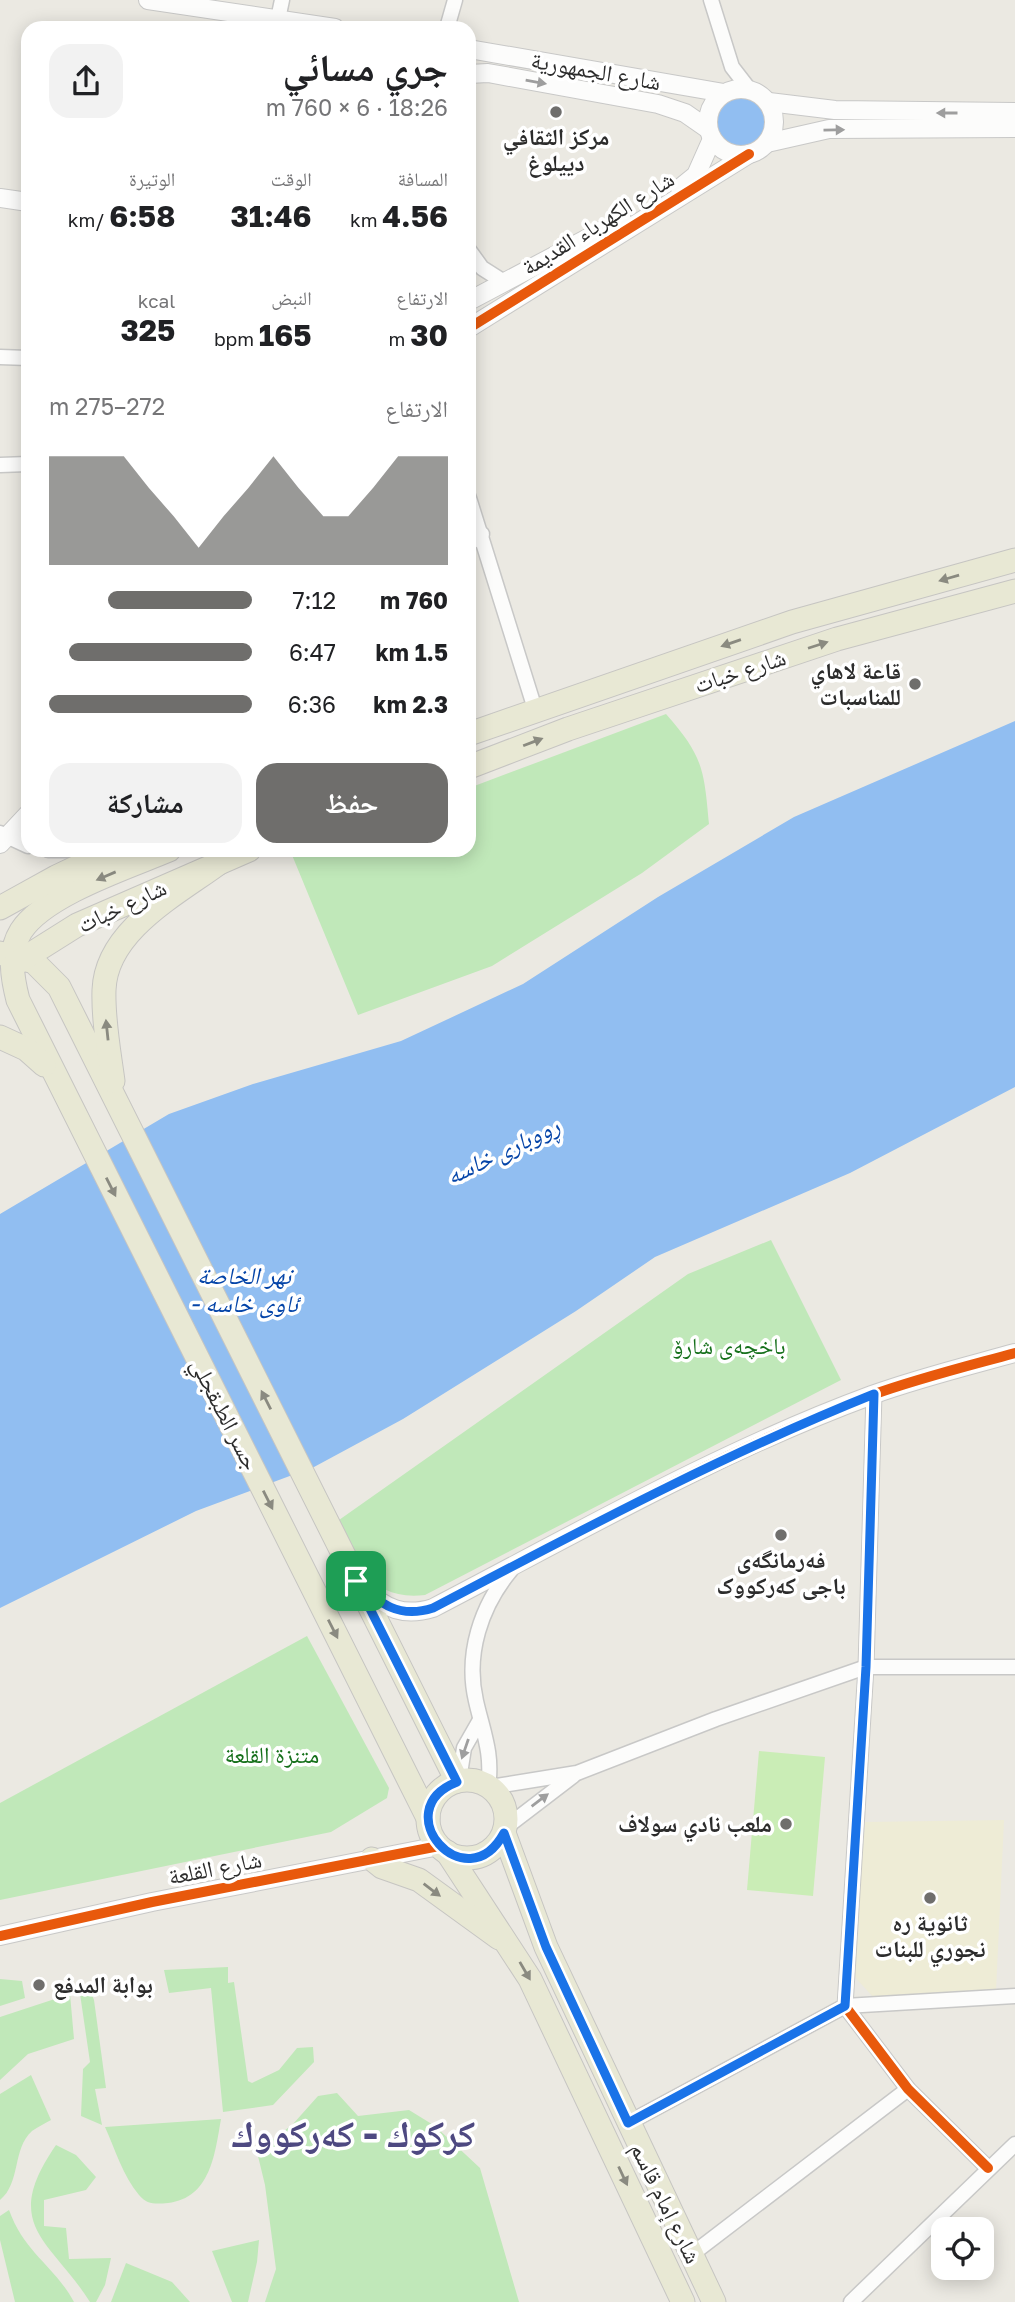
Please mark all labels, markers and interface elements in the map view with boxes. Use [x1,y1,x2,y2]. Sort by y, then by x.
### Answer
button: share [49,44,123,118]
text: جري مسائي [283,44,448,89]
street label: شارع الجمهورية [529,45,663,97]
one-way arrow [525,77,547,88]
text: 18:26 · 6 × 760 m [266,93,448,121]
marker: مركز الثقافي دييلوغ [548,104,564,120]
one-way arrow [936,107,958,119]
place label: مركز الثقافي دييلوغ [503,122,609,178]
one-way arrow [823,124,845,136]
street label: شارع الكهرباء القديمة [516,164,680,282]
text: الوتيرة [129,167,175,190]
text: الوقت [271,167,312,190]
text: المسافة [398,167,448,190]
text: 6:58 [109,198,175,234]
text: 31:46 [231,198,312,234]
text: 4.56 [382,198,448,234]
text: /km [68,208,109,231]
text: km [350,208,382,231]
text: النبض [271,286,312,309]
text: الارتفاع [396,286,448,309]
text: kcal [138,289,175,312]
text: 325 [120,312,175,348]
text: 165 [259,317,312,353]
text: 30 [410,317,448,353]
text: bpm [214,327,259,350]
text: m [389,327,410,350]
text: 272–275 m [49,392,165,420]
text: الارتفاع [385,394,448,422]
one-way arrow [938,574,959,584]
text: 7:12 [292,586,336,614]
text: 760 m [380,586,448,614]
text: 6:47 [289,638,336,666]
text: 1.5 km [376,638,448,666]
one-way arrow [721,638,742,649]
one-way arrow [807,639,828,650]
street label: شارع خبات [690,642,790,700]
place label: قاعة لاهاي للمناسبات [811,656,901,711]
marker: قاعة لاهاي للمناسبات [907,676,923,692]
text: 6:36 [288,690,336,718]
text: 2.3 km [373,690,448,718]
one-way arrow [522,737,543,748]
button: مشاركة [49,763,242,843]
button: حفظ [256,763,448,843]
one-way arrow [95,871,116,882]
street label: شارع خبات [73,872,171,940]
one-way arrow [101,1019,112,1041]
water label: ڕووباری خاسە [441,1110,566,1194]
one-way arrow [106,1177,117,1197]
water label: نهر الخاصة - ئاوی خاسە [190,1260,302,1319]
park label: باخچەی شارۆ [672,1331,786,1360]
street label: جسر الطبقجلي [180,1353,266,1477]
one-way arrow [260,1390,271,1410]
one-way arrow [263,1490,274,1510]
marker: فەرمانگەی باجی کەرکووک [773,1527,789,1543]
place label: فەرمانگەی باجی کەرکووک [717,1545,845,1600]
pin [326,1551,386,1611]
icon: arrive [337,1562,375,1600]
one-way arrow [328,1619,339,1639]
one-way arrow [459,1738,470,1759]
park label: متنزة القلعة [225,1740,319,1768]
one-way arrow [531,1792,549,1807]
place label: ملعب نادي سولاف [618,1809,772,1843]
marker: ملعب نادي سولاف [778,1816,794,1832]
street label: شارع القلعة [166,1844,264,1892]
one-way arrow [423,1882,441,1896]
marker: ثانوية ره نجوري للبنات [922,1890,938,1906]
place label: ثانوية ره نجوري للبنات [875,1908,985,1968]
one-way arrow [519,1961,531,1980]
place label: بوابة المدفع [53,1970,153,2000]
marker: بوابة المدفع [31,1977,47,1993]
district label: كركوك - کەرکووك [231,2111,475,2155]
street label: شارع إمام قاسم [623,2138,708,2269]
one-way arrow [617,2166,629,2186]
map controls [931,2217,994,2280]
button: locate [931,2217,994,2280]

